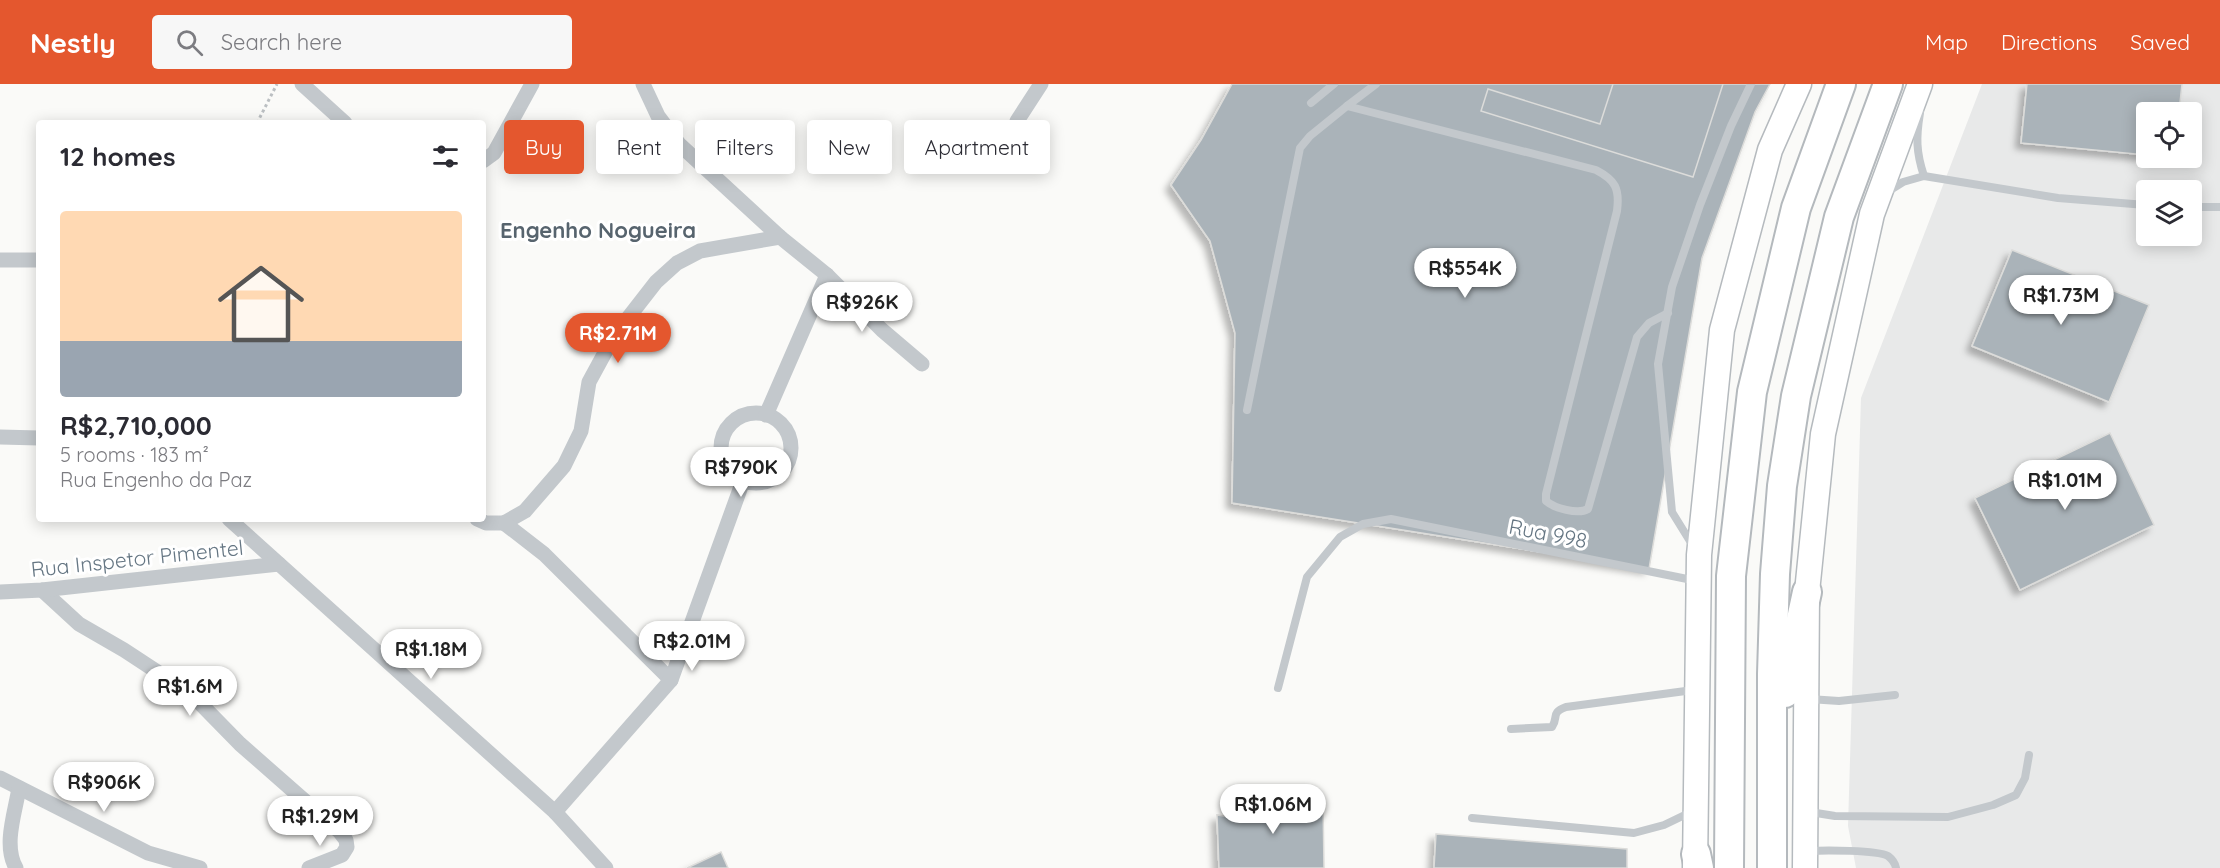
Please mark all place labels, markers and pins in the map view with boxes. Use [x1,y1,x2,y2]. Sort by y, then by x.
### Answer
pin: R$554K [1416,248,1514,299]
pin: R$1.73M [2006,275,2116,326]
pin: R$926K [813,282,911,333]
pin: R$2.71M [563,313,673,364]
pin: R$790K [692,447,790,498]
pin: R$1.01M [2010,460,2120,511]
pin: R$2.01M [637,621,747,672]
pin: R$1.18M [376,629,486,680]
pin: R$1.6M [141,666,239,717]
pin: R$906K [55,762,153,813]
pin: R$1.06M [1218,784,1328,835]
pin: R$1.29M [265,796,375,847]

